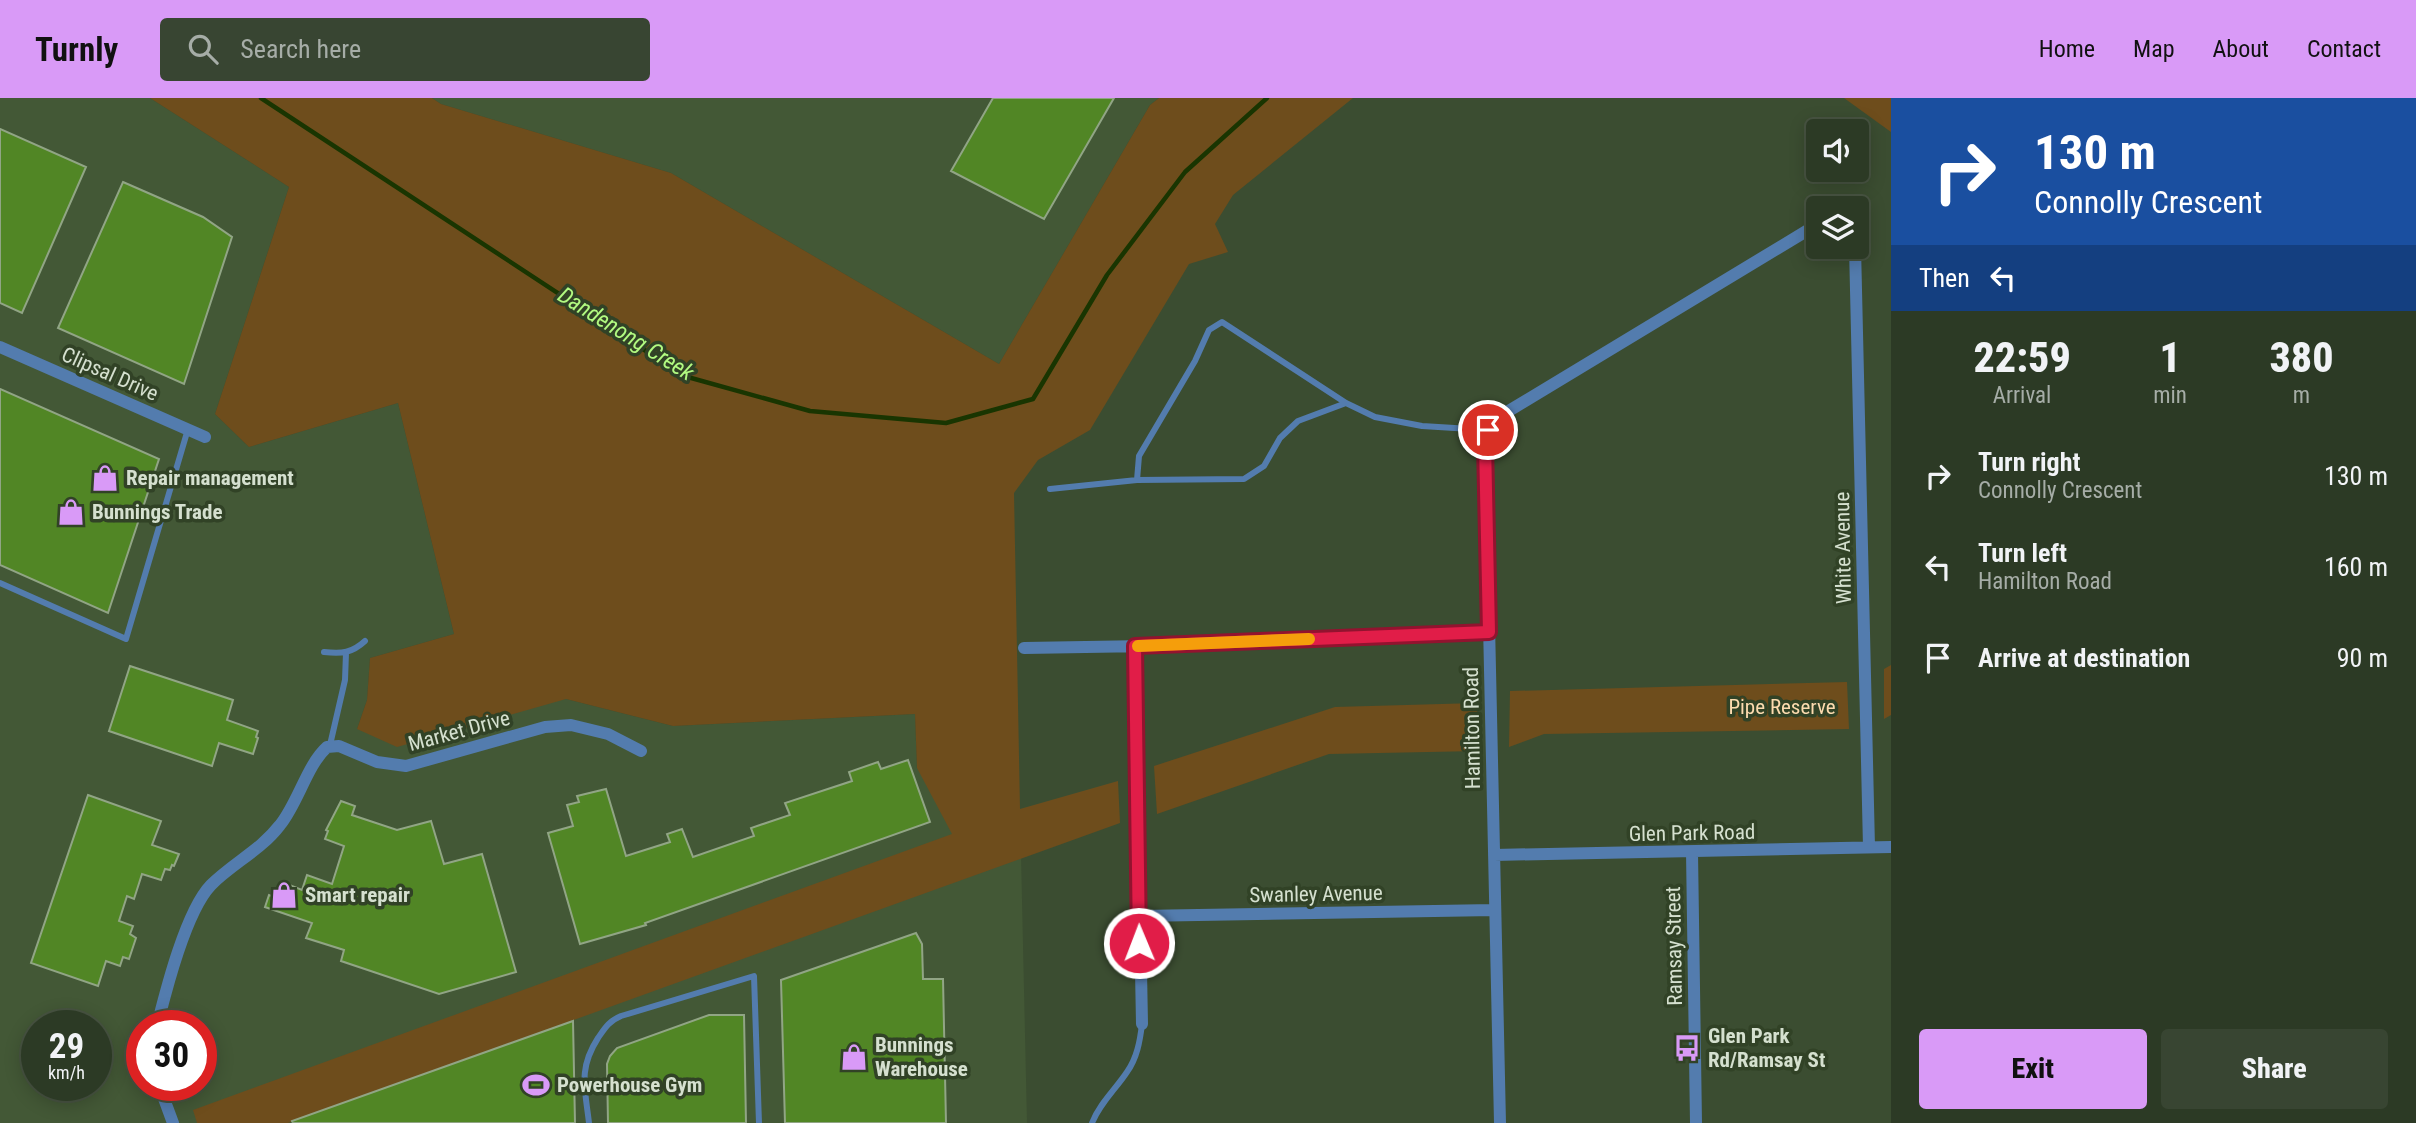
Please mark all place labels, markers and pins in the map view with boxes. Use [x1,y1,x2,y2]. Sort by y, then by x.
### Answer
pin [1458,400,1518,460]
shop icon: Repair management [90,463,120,493]
place label: Repair management [126,466,294,490]
shop icon: Bunnings Trade [56,497,86,527]
place label: Bunnings Trade [92,500,222,524]
shop icon: Smart repair [269,880,299,910]
place label: Smart repair [305,883,410,907]
place label: Glen Park Rd/Ramsay St [1708,1024,1825,1072]
place label: Bunnings Warehouse [875,1033,968,1081]
bus stop icon: Glen Park Rd/Ramsay St [1672,1033,1702,1063]
shop icon: Bunnings Warehouse [839,1042,869,1072]
sports icon: Powerhouse Gym [521,1070,551,1100]
place label: Powerhouse Gym [557,1073,702,1097]

